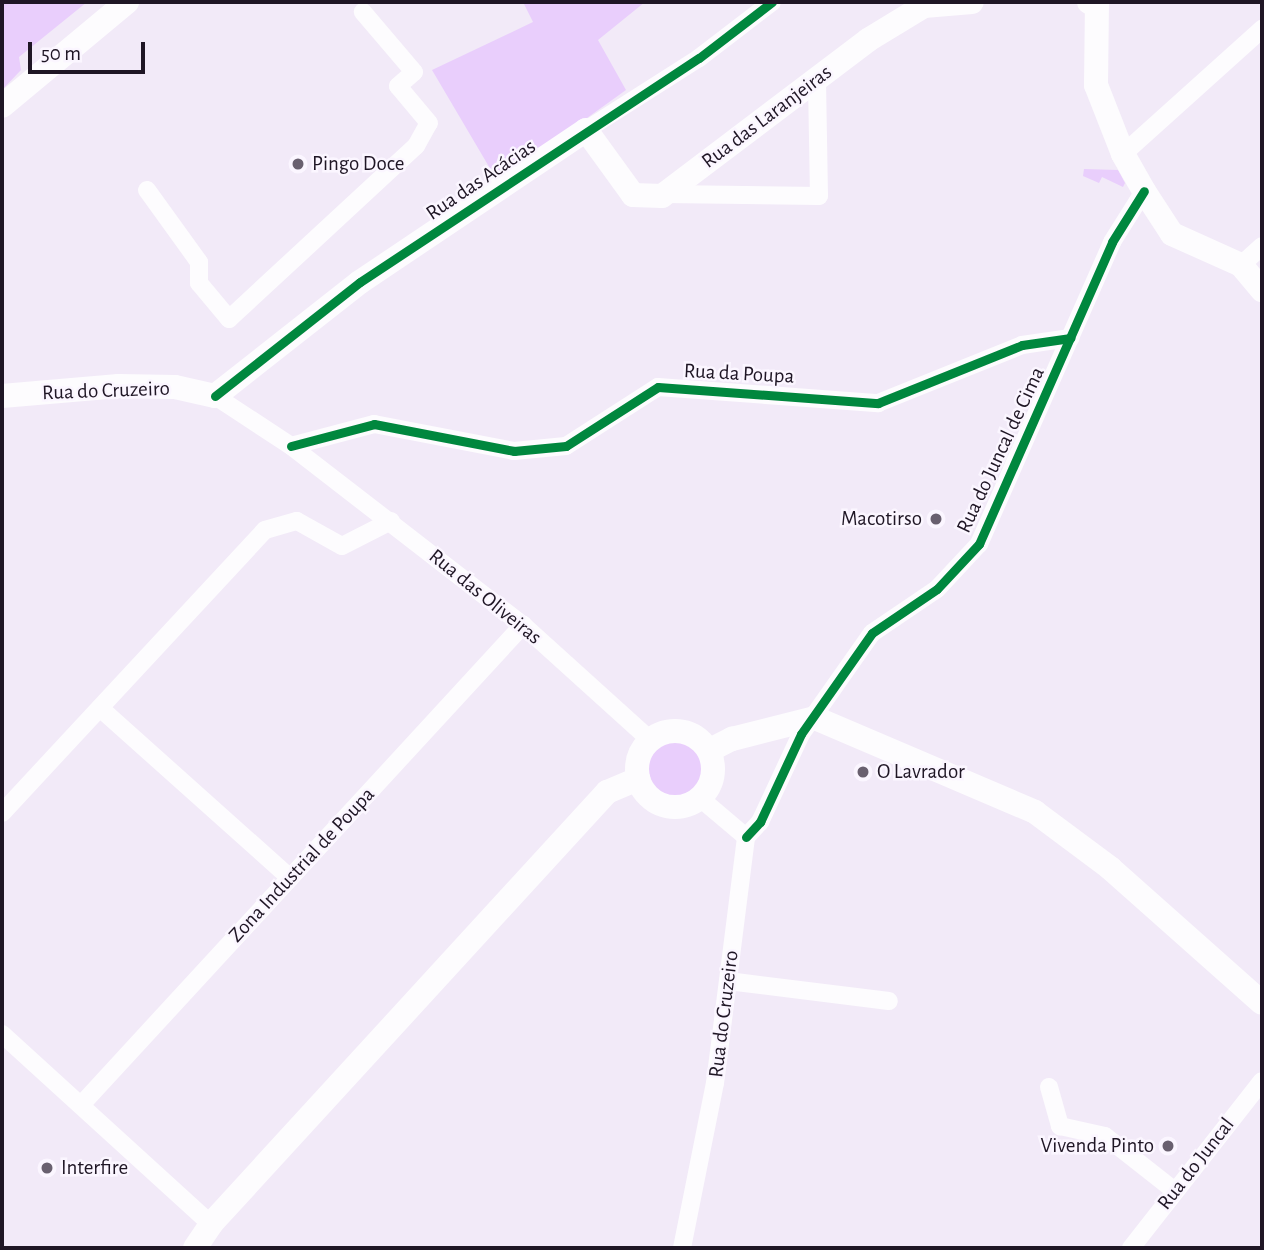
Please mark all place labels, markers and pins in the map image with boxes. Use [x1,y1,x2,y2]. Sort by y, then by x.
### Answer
place label: Pingo Doce [312,151,404,177]
marker: Pingo Doce [290,156,306,172]
place label: Macotirso [841,506,922,532]
marker: Macotirso [928,511,944,527]
place label: O Lavrador [877,759,965,785]
marker: O Lavrador [855,764,871,780]
place label: Vivenda Pinto [1040,1133,1154,1159]
marker: Vivenda Pinto [1160,1138,1176,1154]
place label: Interfire [61,1155,128,1181]
marker: Interfire [39,1160,55,1176]

